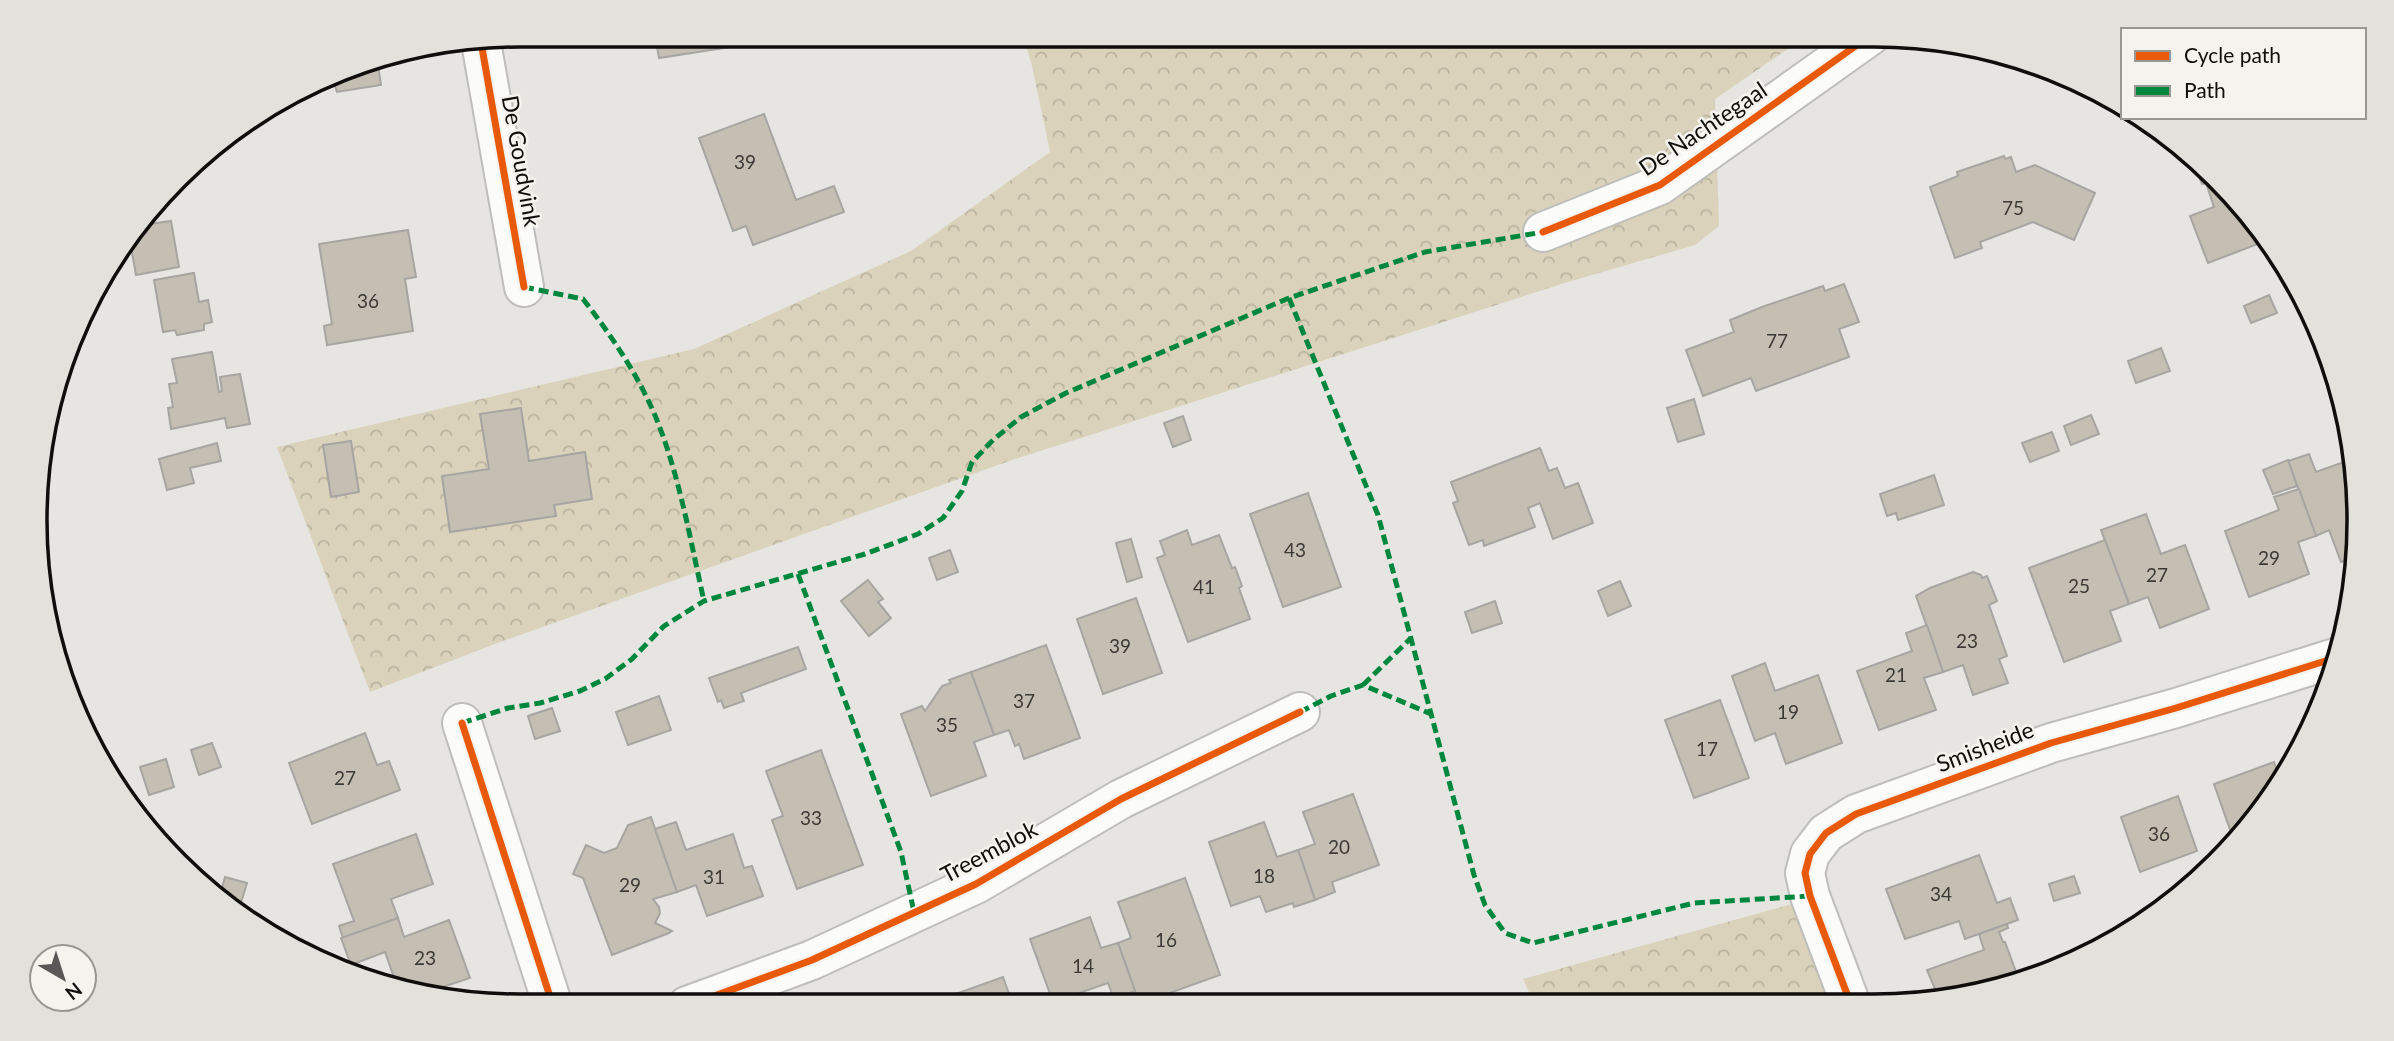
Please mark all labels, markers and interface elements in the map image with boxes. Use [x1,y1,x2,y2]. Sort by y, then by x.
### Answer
legend [2121,28,2366,119]
text: Cycle path [2184,42,2281,67]
street label: De Nachtegaal [1633,75,1772,181]
text: Path [2184,77,2226,102]
street label: De Goudvink [497,93,547,229]
house number: 39 [734,150,756,173]
house number: 75 [2002,196,2024,219]
house number: 36 [357,289,379,312]
house number: 77 [1766,329,1788,352]
house number: 43 [1284,538,1306,561]
house number: 29 [2258,546,2280,569]
house number: 27 [2146,563,2168,586]
house number: 25 [2068,574,2090,597]
house number: 41 [1193,575,1215,598]
house number: 23 [1956,629,1978,652]
house number: 39 [1109,634,1131,657]
house number: 21 [1885,663,1907,686]
house number: 37 [1013,689,1035,712]
house number: 19 [1777,700,1799,723]
house number: 35 [936,713,958,736]
street label: Smisheide [1932,715,2037,777]
house number: 17 [1696,737,1718,760]
house number: 27 [334,766,356,789]
house number: 33 [800,806,822,829]
street label: Treemblok [936,814,1042,888]
house number: 36 [2148,822,2170,845]
house number: 20 [1328,835,1350,858]
house number: 18 [1253,864,1275,887]
house number: 31 [703,865,725,888]
house number: 29 [619,873,641,896]
house number: 34 [1930,882,1952,905]
house number: 16 [1155,928,1177,951]
north arrow [28,943,98,1013]
house number: 23 [414,946,436,969]
house number: 14 [1072,954,1094,977]
text: N [61,978,87,1005]

